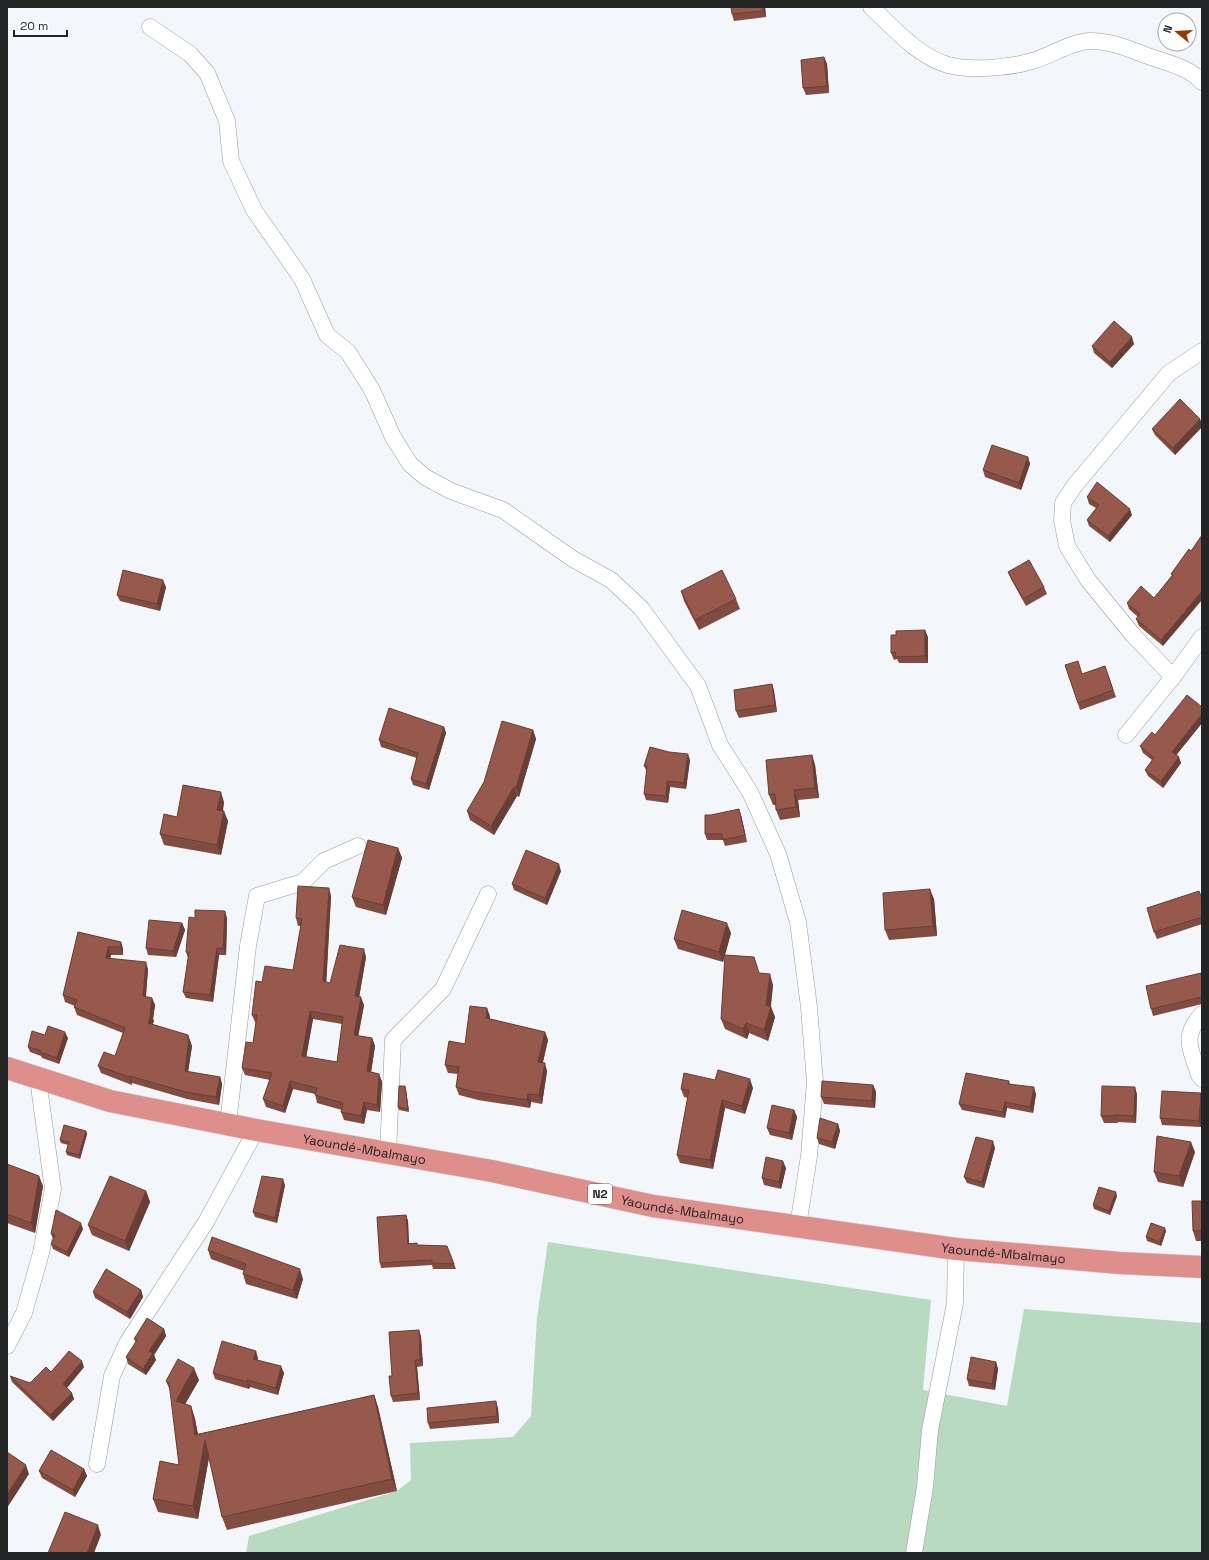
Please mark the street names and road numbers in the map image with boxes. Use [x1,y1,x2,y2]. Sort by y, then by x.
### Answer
street label: Yaoundé-Mbalmayo [301,1130,427,1168]
road number: N2 [588,1184,612,1204]
street label: Yaoundé-Mbalmayo [619,1191,745,1228]
street label: Yaoundé-Mbalmayo [940,1239,1066,1267]

